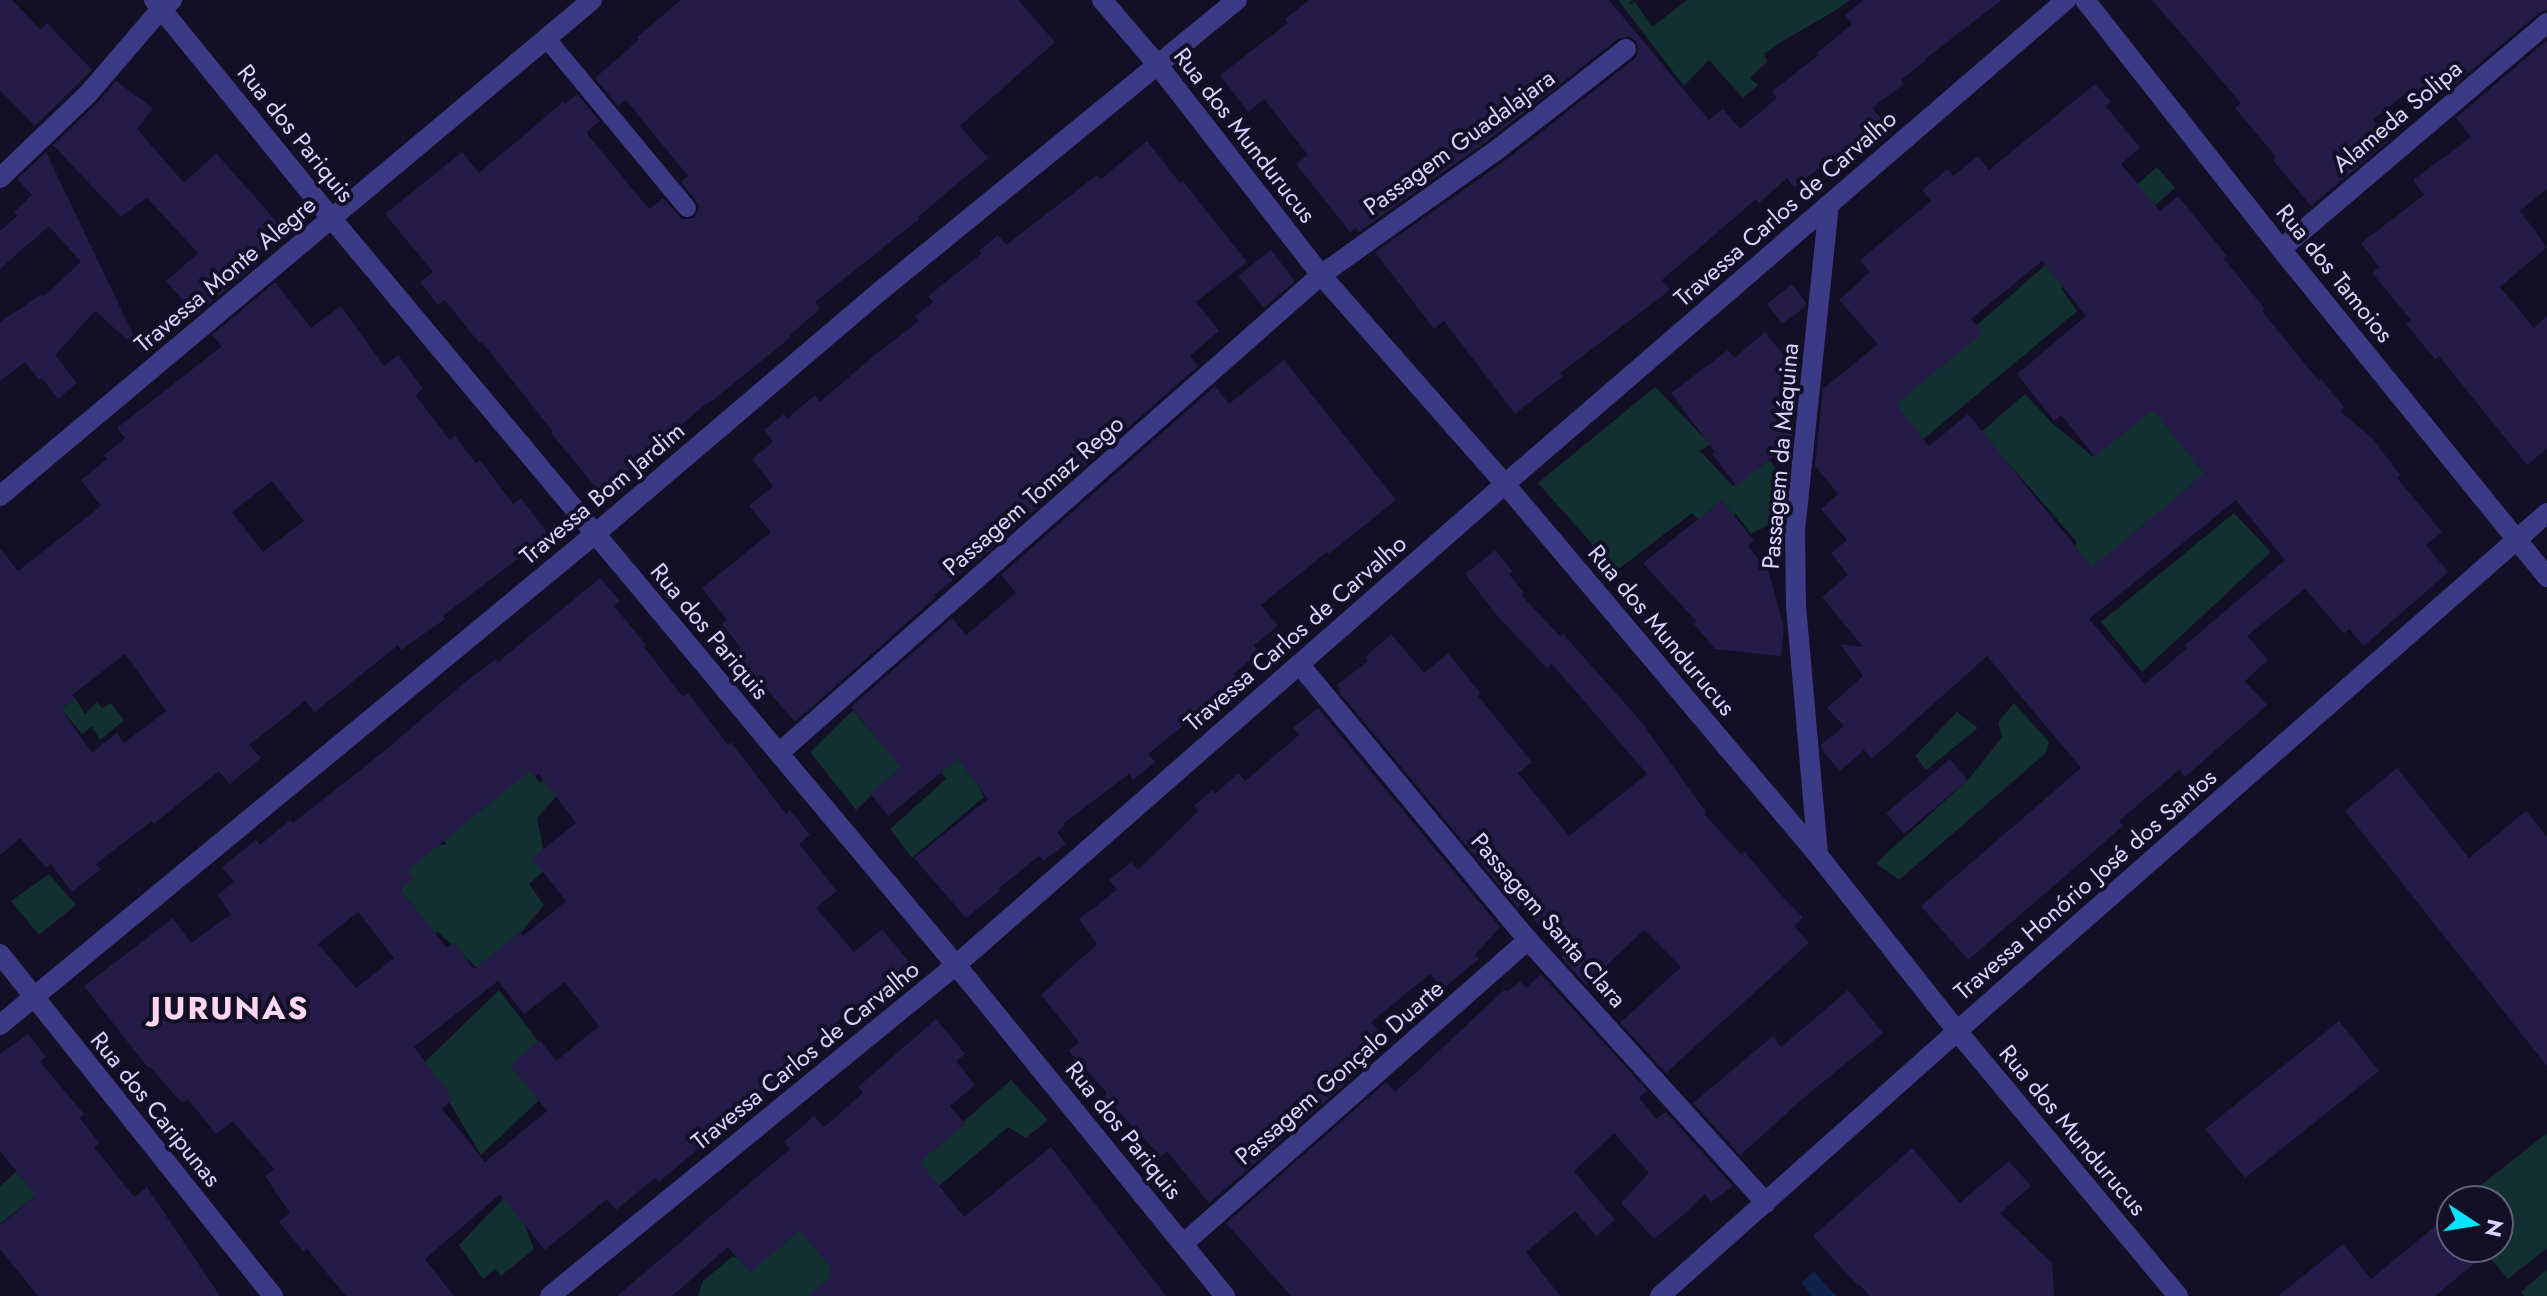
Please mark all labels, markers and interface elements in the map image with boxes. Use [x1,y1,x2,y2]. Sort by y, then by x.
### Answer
street label: Rua dos Mundurucus [1165,40,1325,230]
street label: Alameda Solipa [2325,51,2469,181]
street label: Rua dos Pariquis [229,56,363,210]
street label: Passagem Guadalajara [1356,60,1562,224]
street label: Travessa Carlos de Carvalho [1666,101,1904,315]
street label: Travessa Monte Alegre [127,187,323,361]
street label: Rua dos Tamoios [2268,196,2402,350]
street label: Passagem da Máquina [1753,341,1807,571]
street label: Passagem Tomaz Rego [935,406,1131,584]
street label: Travessa Bom Jardim [512,413,692,573]
street label: Travessa Carlos de Carvalho [1176,526,1414,740]
street label: Rua dos Mundurucus [1580,537,1744,723]
street label: Rua dos Pariquis [642,555,778,707]
street label: Travessa Honório José dos Santos [1946,760,2224,1008]
street label: Passagem Santa Clara [1463,825,1635,1015]
street label: Travessa Carlos de Carvalho [683,952,927,1158]
street label: Passagem Gonçalo Duarte [1227,971,1451,1173]
district label: JURUNAS [144,985,310,1031]
street label: Rua dos Caripunas [82,1024,230,1194]
street label: Rua dos Mundurucus [1991,1037,2155,1223]
street label: Rua dos Pariquis [1057,1053,1191,1207]
north arrow [2435,1184,2515,1264]
text: N [2477,1216,2512,1240]

